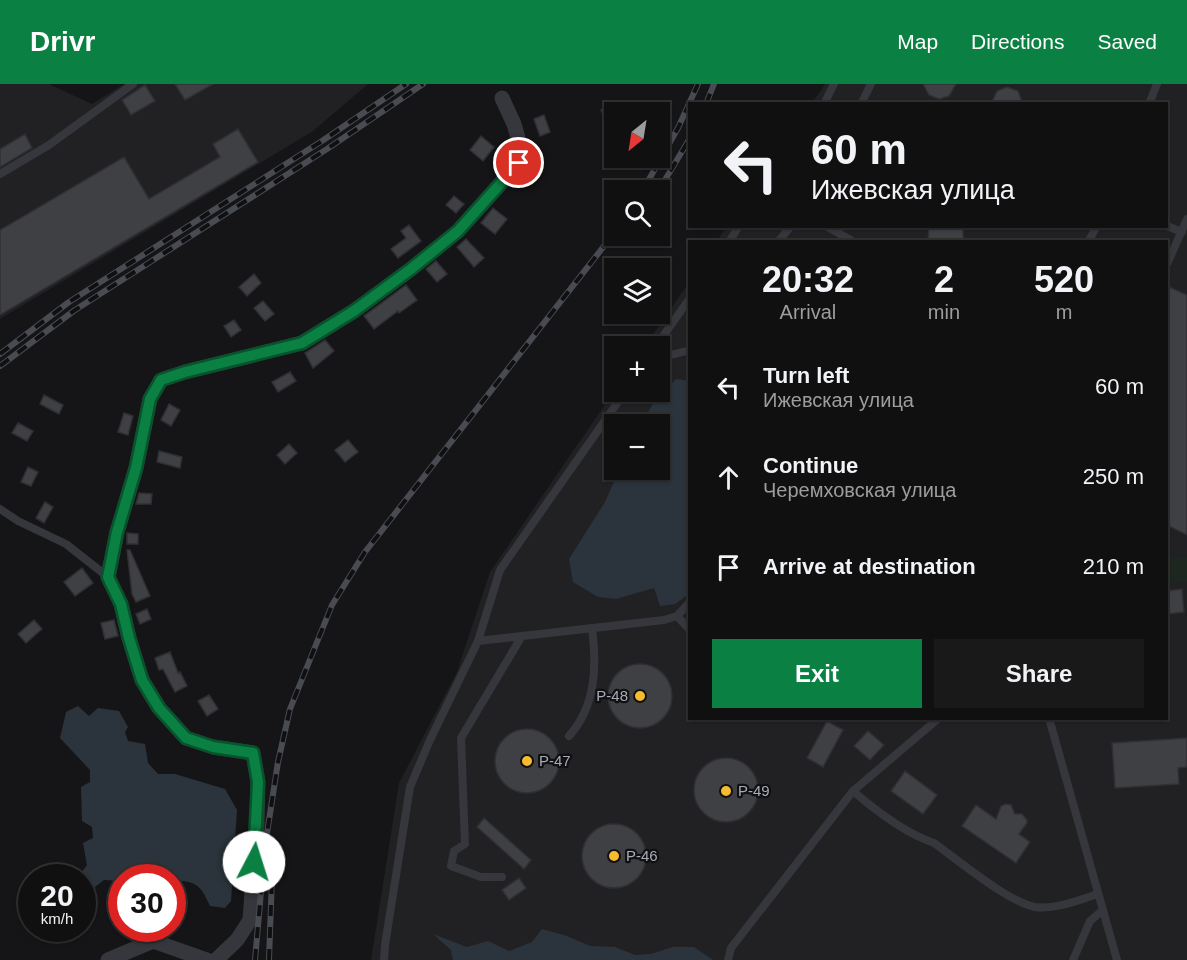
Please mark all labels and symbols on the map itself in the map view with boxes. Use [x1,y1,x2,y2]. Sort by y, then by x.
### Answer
north arrow [604,102,670,168]
pin [493,137,544,188]
place label: Р-48 [596,687,628,704]
marker: Р-48 [633,689,647,703]
place label: Р-47 [539,752,571,769]
marker: Р-47 [520,754,534,768]
place label: Р-49 [738,782,770,799]
marker: Р-49 [719,784,733,798]
position arrow [222,830,286,894]
place label: Р-46 [626,847,658,864]
marker: Р-46 [607,849,621,863]
speed limit sign: 30 [108,864,186,942]

